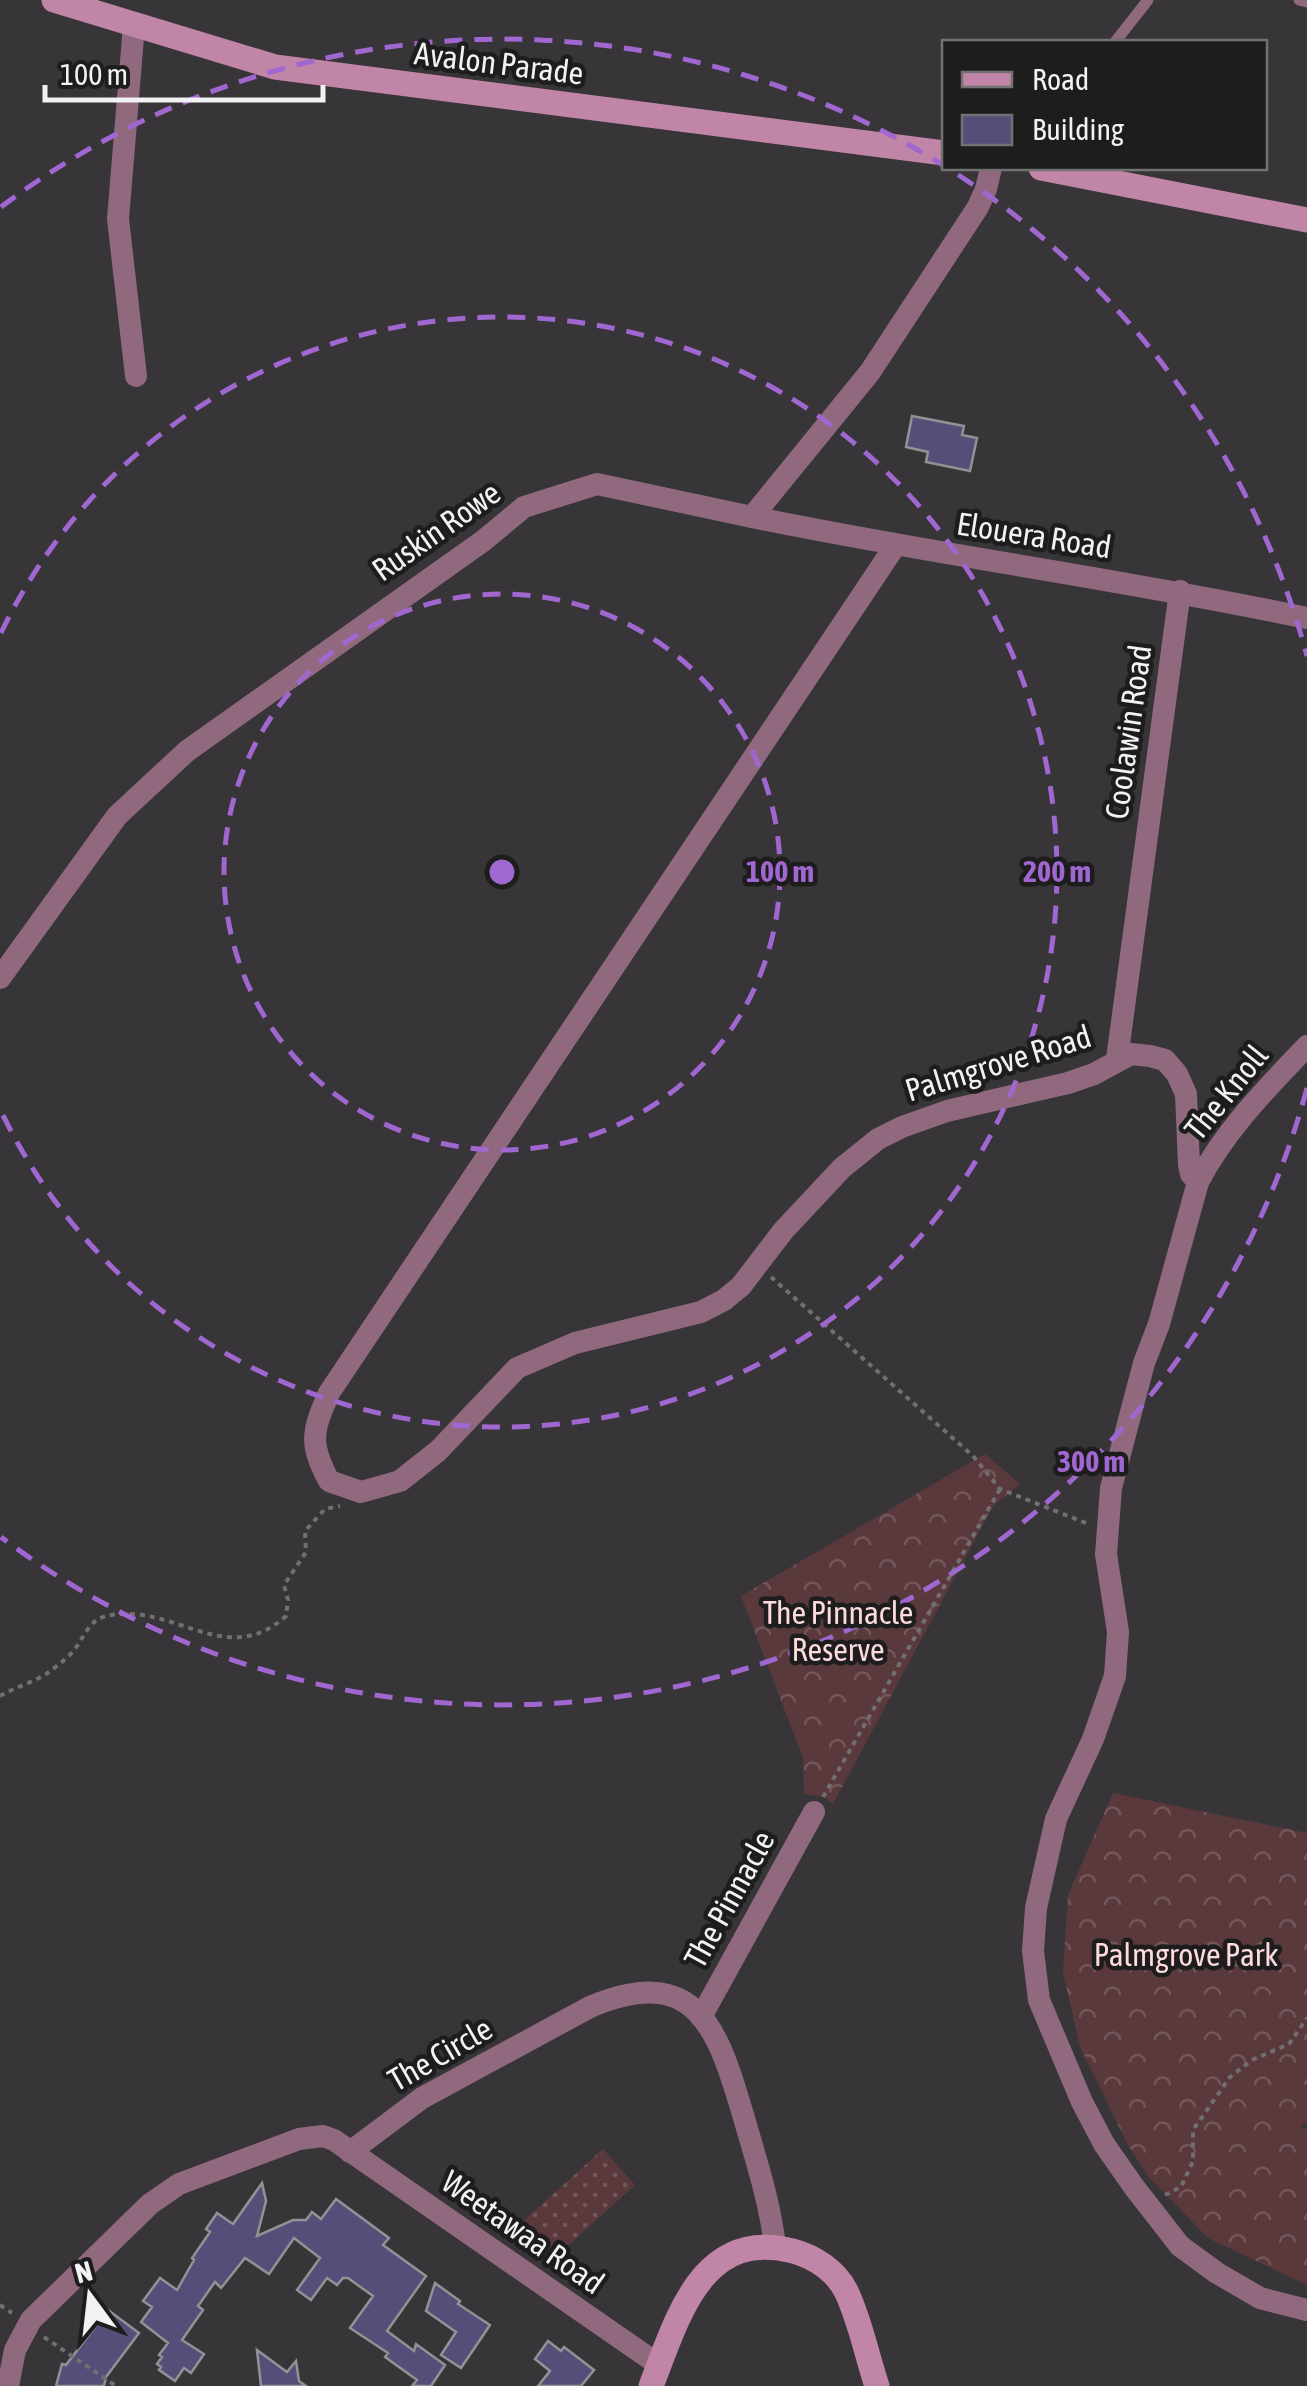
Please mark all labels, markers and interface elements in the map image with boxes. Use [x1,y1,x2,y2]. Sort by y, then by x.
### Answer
street label: Avalon Parade [412,34,586,92]
scale bar [45,40,322,102]
legend [942,40,1267,170]
text: 100 m [60,57,128,91]
text: Road [1032,62,1089,96]
text: Building [1032,112,1124,146]
street label: Ruskin Rowe [365,474,507,588]
street label: Elouera Road [954,505,1114,565]
street label: Coolawin Road [1097,643,1159,821]
centre of rings [484,854,520,890]
text: 100 m [746,854,814,888]
text: 200 m [1023,854,1091,888]
street label: Palmgrove Road [901,1017,1095,1109]
street label: The Knoll [1177,1037,1276,1147]
text: 300 m [1057,1444,1125,1478]
park label: The Pinnacle Reserve [763,1594,913,1668]
street label: The Pinnacle [676,1824,782,1974]
park label: Palmgrove Park [1094,1936,1278,1973]
street label: The Circle [382,2010,498,2098]
street label: Weetawaa Road [435,2163,611,2301]
north arrow [40,2246,140,2346]
text: N [71,2254,96,2289]

